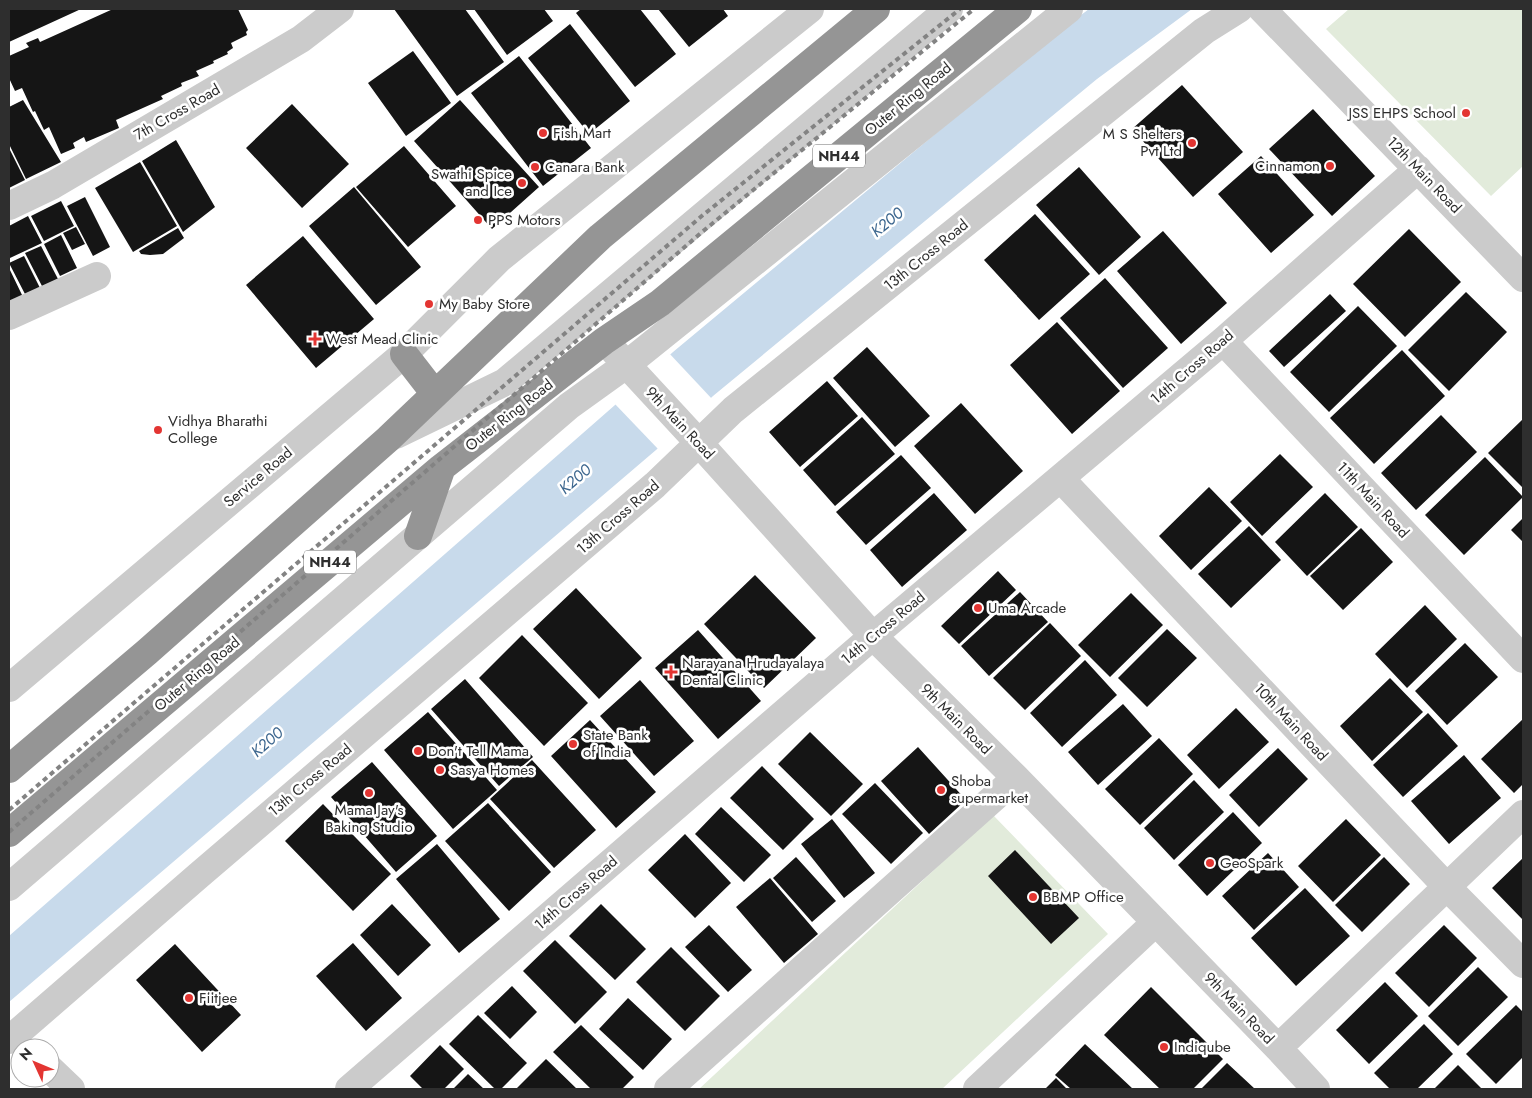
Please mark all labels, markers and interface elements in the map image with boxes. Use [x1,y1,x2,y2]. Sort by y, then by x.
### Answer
street label: Outer Ring Road [860,57,956,141]
street label: 7th Cross Road [130,78,224,146]
place label: JSS EHPS School [1346,102,1456,124]
marker: JSS EHPS School [1460,107,1472,119]
place label: Fish Mart [553,122,611,144]
place label: M S Shelters Pvt Ltd [1103,123,1182,162]
marker: Fish Mart [537,127,549,139]
street label: 12th Main Road [1382,132,1466,218]
marker: M S Shelters Pvt Ltd [1186,137,1198,149]
road number: NH44 [813,144,865,168]
place label: Cinnamon [1255,155,1320,177]
place label: Canara Bank [545,156,625,178]
marker: Cinnamon [1324,160,1336,172]
marker: Canara Bank [529,161,541,173]
place label: Swathi Spice and Ice [431,163,512,202]
marker: Swathi Spice and Ice [516,177,528,189]
water label: K200 [866,201,909,242]
place label: PPS Motors [488,209,560,231]
marker: PPS Motors [472,214,484,226]
street label: 13th Cross Road [879,214,973,296]
place label: My Baby Store [439,293,530,315]
marker: My Baby Store [423,298,435,310]
street label: 14th Cross Road [1146,325,1238,409]
place label: West Mead Clinic [326,328,438,350]
marker: West Mead Clinic [308,332,322,346]
street label: Outer Ring Road [460,374,558,456]
street label: 9th Main Road [640,382,720,464]
place label: Vidhya Bharathi College [168,410,268,449]
marker: Vidhya Bharathi College [152,424,164,436]
street label: Service Road [219,442,297,512]
street label: 11th Main Road [1332,457,1414,543]
water label: K200 [554,458,597,500]
street label: 13th Cross Road [572,475,664,559]
road number: NH44 [304,550,356,574]
street label: 14th Cross Road [836,586,930,670]
place label: Uma Arcade [988,597,1067,619]
marker: Uma Arcade [972,602,984,614]
street label: Outer Ring Road [149,631,245,717]
place label: Narayana Hrudayalaya Dental Clinic [682,652,824,691]
marker: Narayana Hrudayalaya Dental Clinic [664,665,678,679]
street label: 9th Main Road [915,678,997,760]
street label: 10th Main Road [1249,678,1333,766]
water label: K200 [246,721,289,763]
place label: State Bank of India [583,724,648,763]
street label: 13th Cross Road [263,738,357,822]
marker: State Bank of India [567,738,579,750]
place label: Don't Tell Mama [428,740,529,762]
marker: Don't Tell Mama [412,745,424,757]
place label: Sasya Homes [450,759,534,781]
marker: Sasya Homes [434,764,446,776]
place label: Shoba supermarket [951,770,1029,809]
marker: Shoba supermarket [935,784,947,796]
marker: Mama Jay's Baking Studio [363,787,375,799]
place label: Mama Jay's Baking Studio [325,799,413,838]
street label: 14th Cross Road [530,851,622,935]
place label: GeoSpark [1220,852,1284,874]
marker: GeoSpark [1204,857,1216,869]
place label: BBMP Office [1043,886,1124,908]
marker: BBMP Office [1027,891,1039,903]
street label: 9th Main Road [1199,967,1279,1049]
place label: Fiitjee [199,987,237,1009]
marker: Fiitjee [183,992,195,1004]
place label: Indiqube [1174,1036,1231,1058]
north arrow [10,1038,60,1088]
marker: Indiqube [1158,1041,1170,1053]
text: N [15,1043,37,1065]

